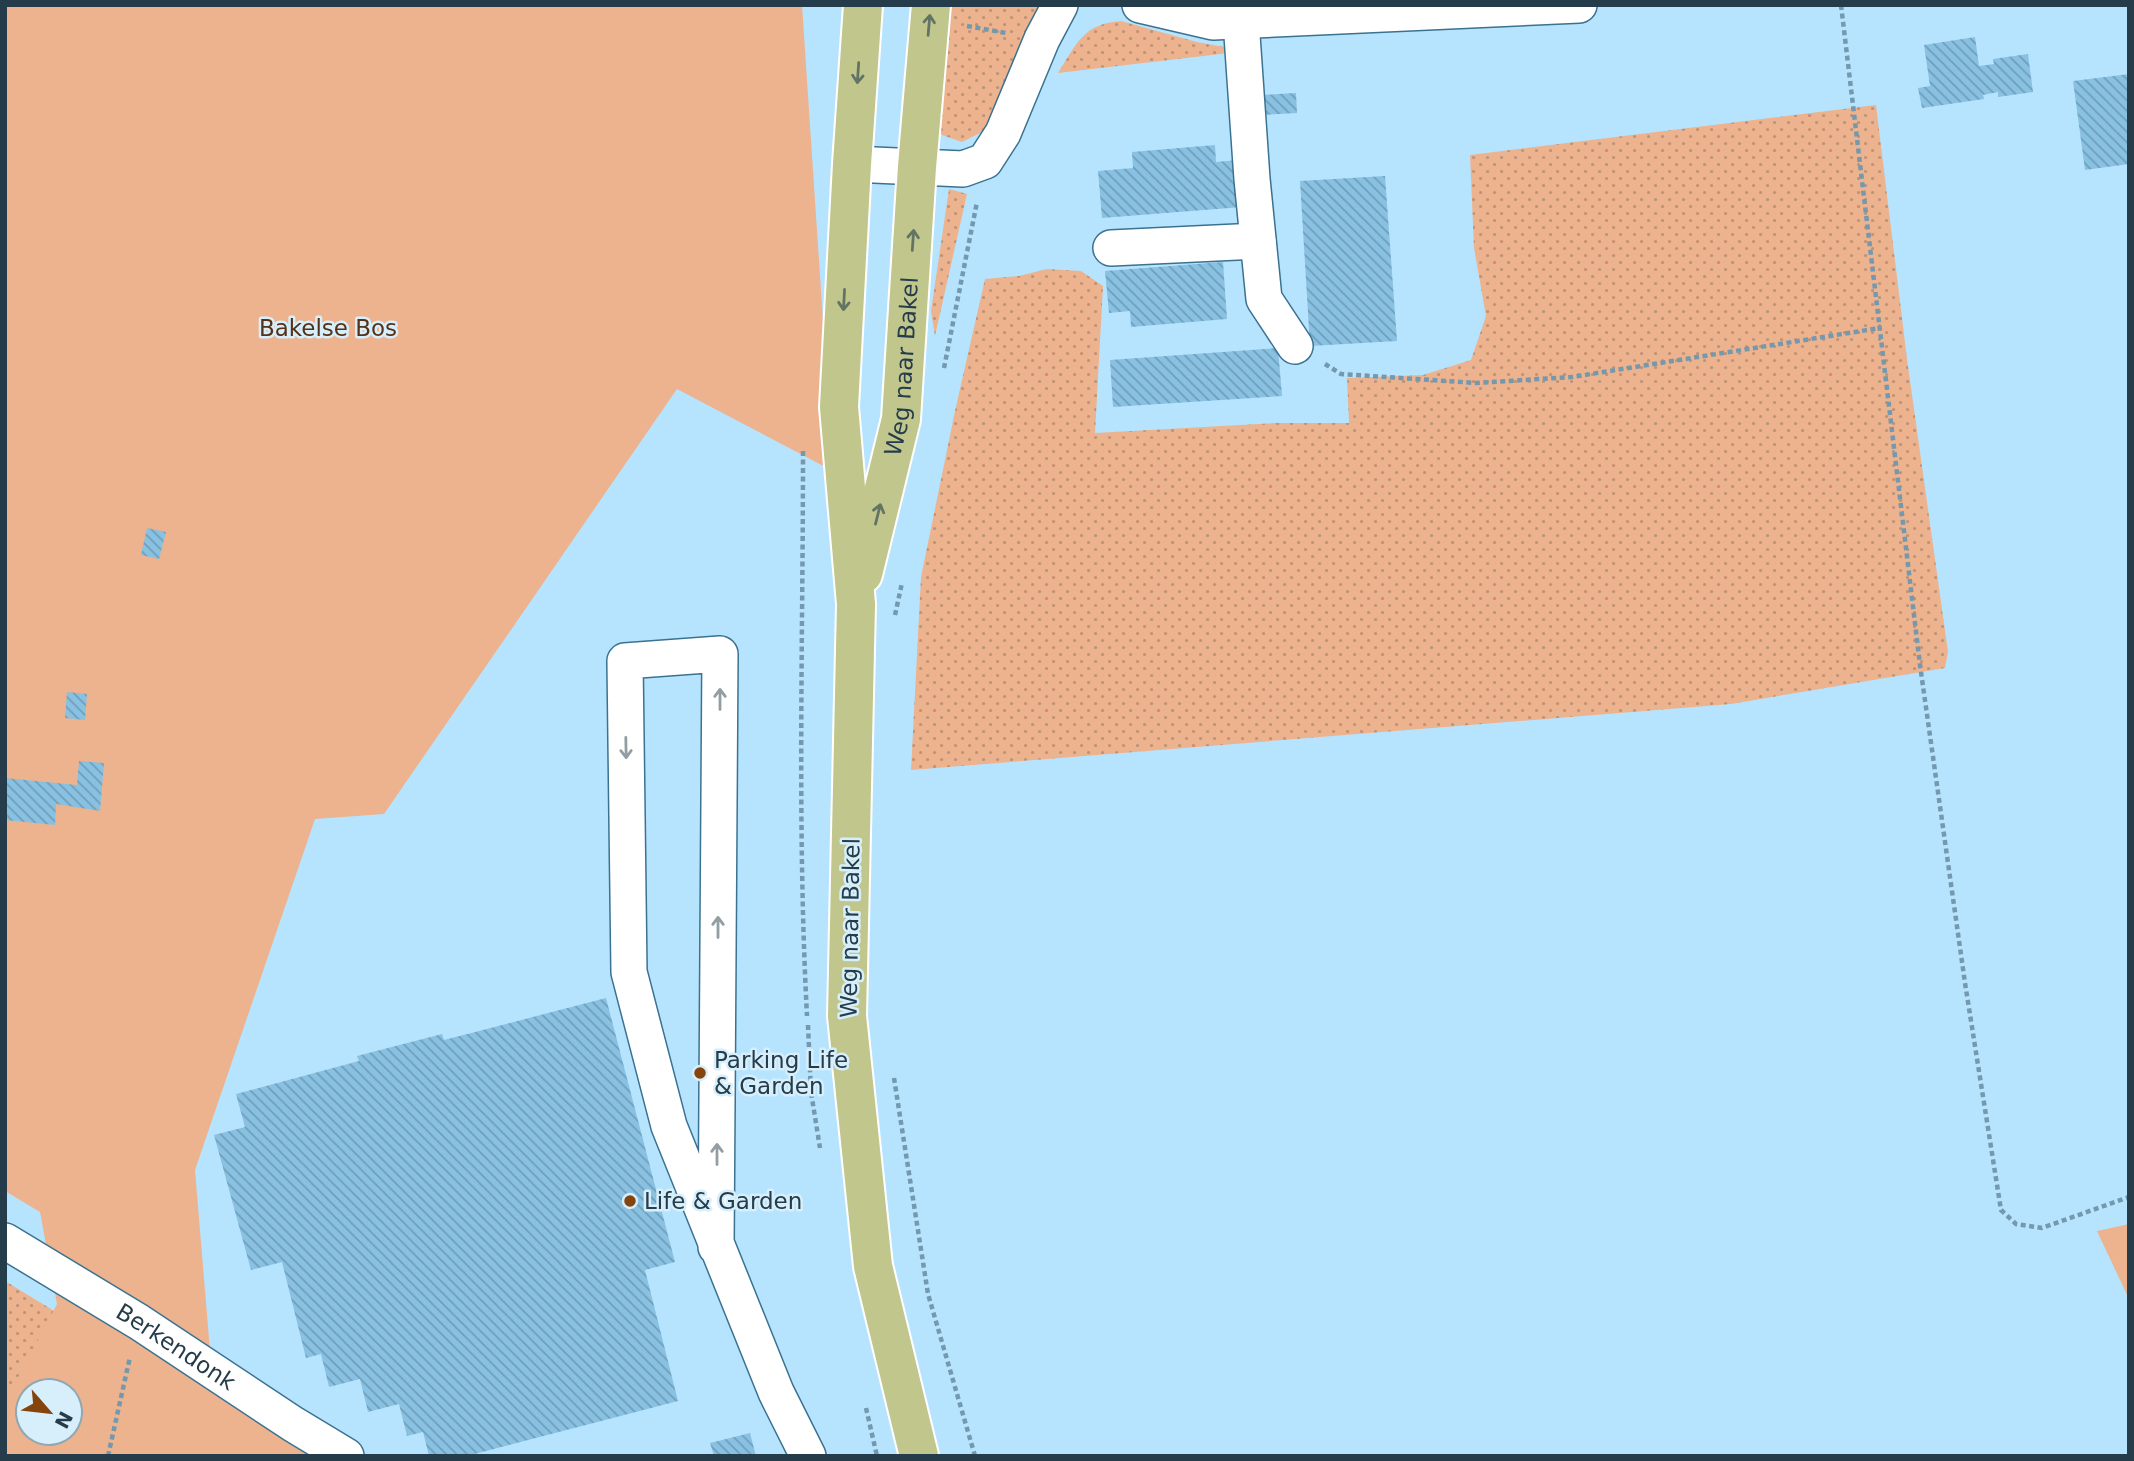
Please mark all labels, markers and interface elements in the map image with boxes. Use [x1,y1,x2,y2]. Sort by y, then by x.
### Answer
one-way arrow [923,15,936,37]
one-way arrow [851,62,864,84]
one-way arrow [906,229,919,252]
street label: Weg naar Bakel [879,276,923,459]
one-way arrow [838,289,851,312]
park label: Bakelse Bos [259,315,397,341]
one-way arrow [872,503,885,526]
one-way arrow [713,688,727,711]
one-way arrow [619,736,633,759]
street label: Weg naar Bakel [835,838,865,1018]
one-way arrow [711,915,725,938]
place label: Parking Life & Garden [714,1047,848,1099]
marker: Parking Life & Garden [692,1065,708,1081]
one-way arrow [710,1143,724,1166]
place label: Life & Garden [644,1188,802,1214]
marker: Life & Garden [622,1193,638,1209]
street label: Berkendonk [112,1298,241,1396]
north arrow [14,1377,84,1447]
text: N [51,1408,77,1432]

